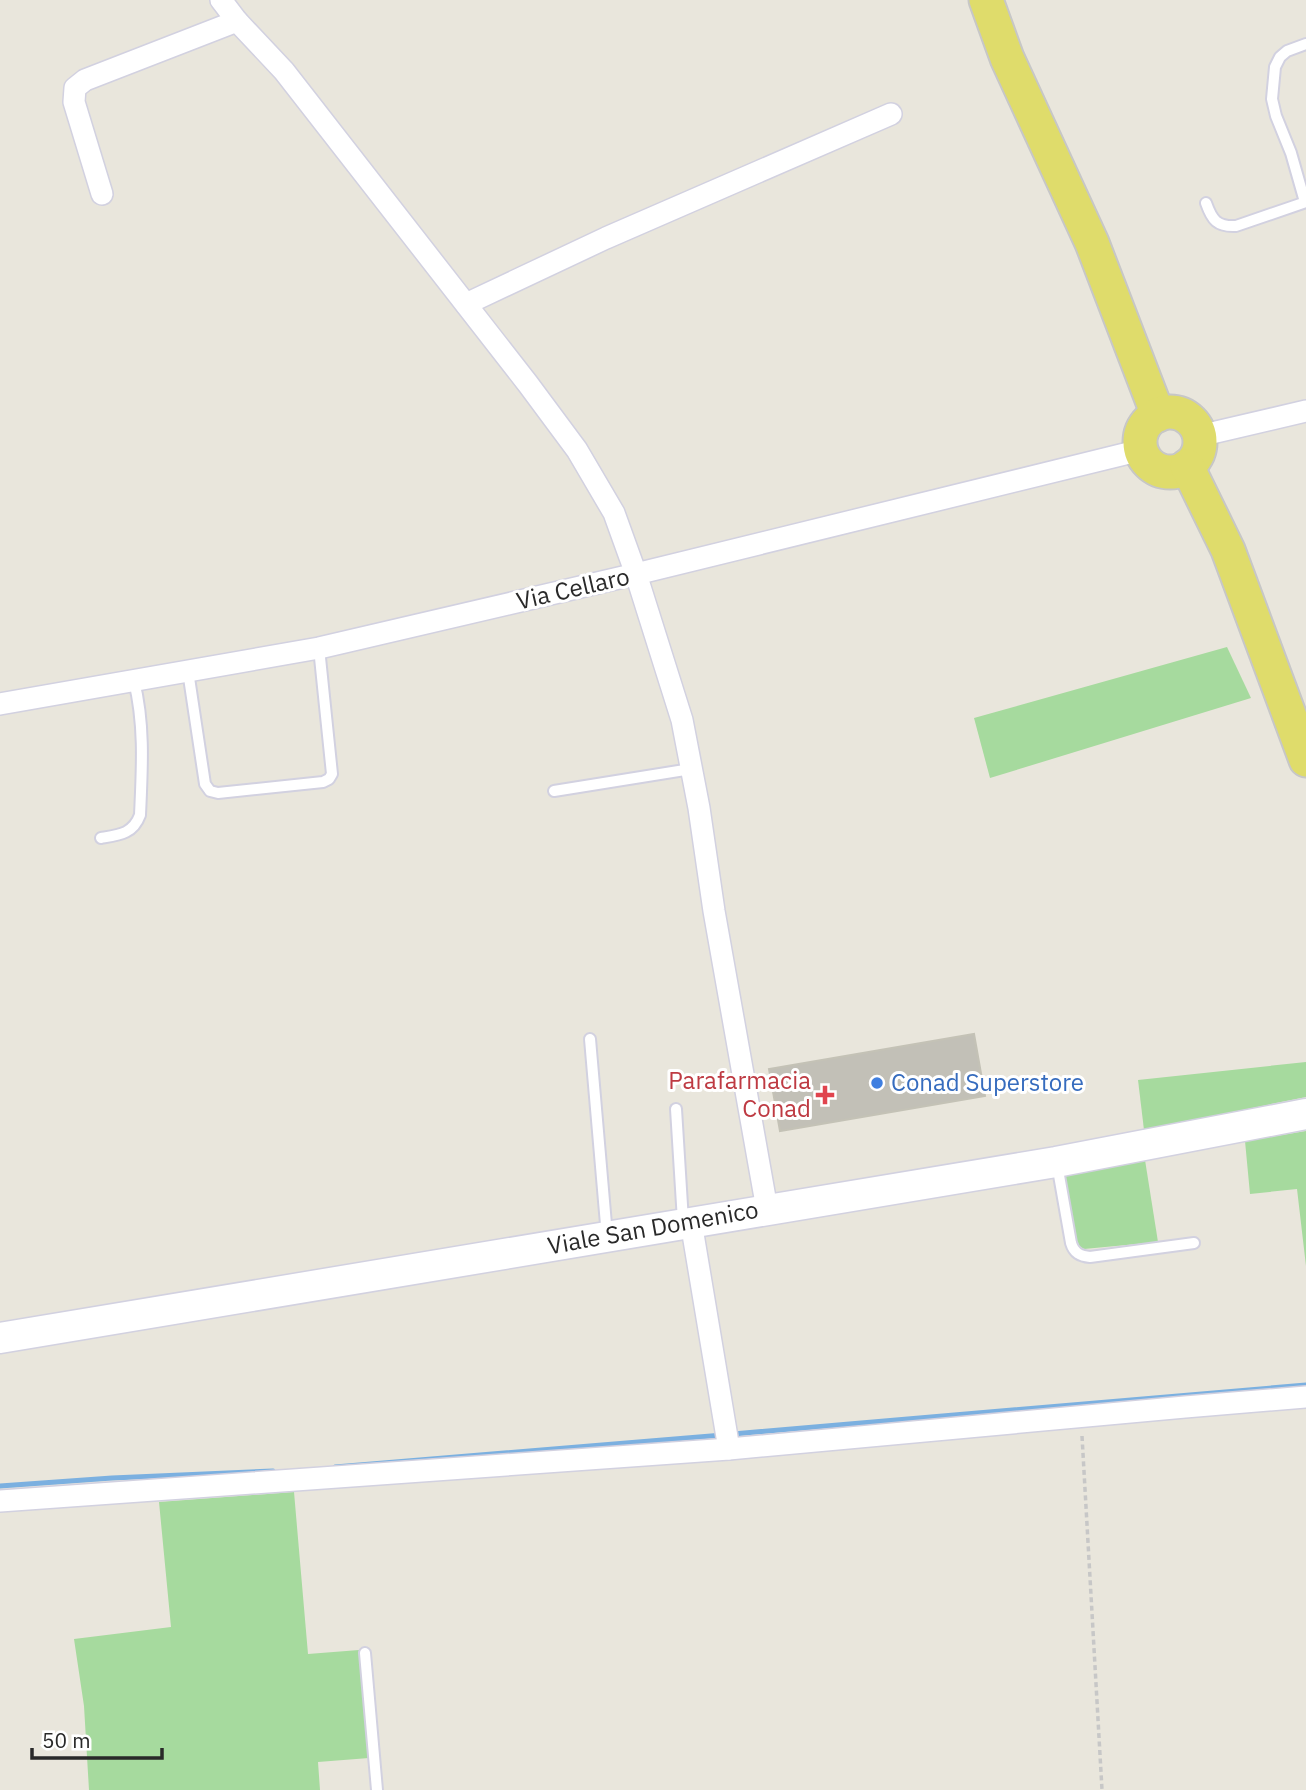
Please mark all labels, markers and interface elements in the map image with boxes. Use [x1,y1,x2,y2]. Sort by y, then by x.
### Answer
street label: Via Cellaro [513,559,632,617]
place label: Parafarmacia Conad [668,1064,811,1124]
place label: Conad Superstore [891,1066,1084,1098]
marker: Conad Superstore [869,1075,885,1091]
marker: Parafarmacia Conad [817,1087,833,1103]
street label: Viale San Domenico [545,1193,761,1261]
scale bar [32,1716,161,1760]
text: 50 m [42,1726,91,1754]

